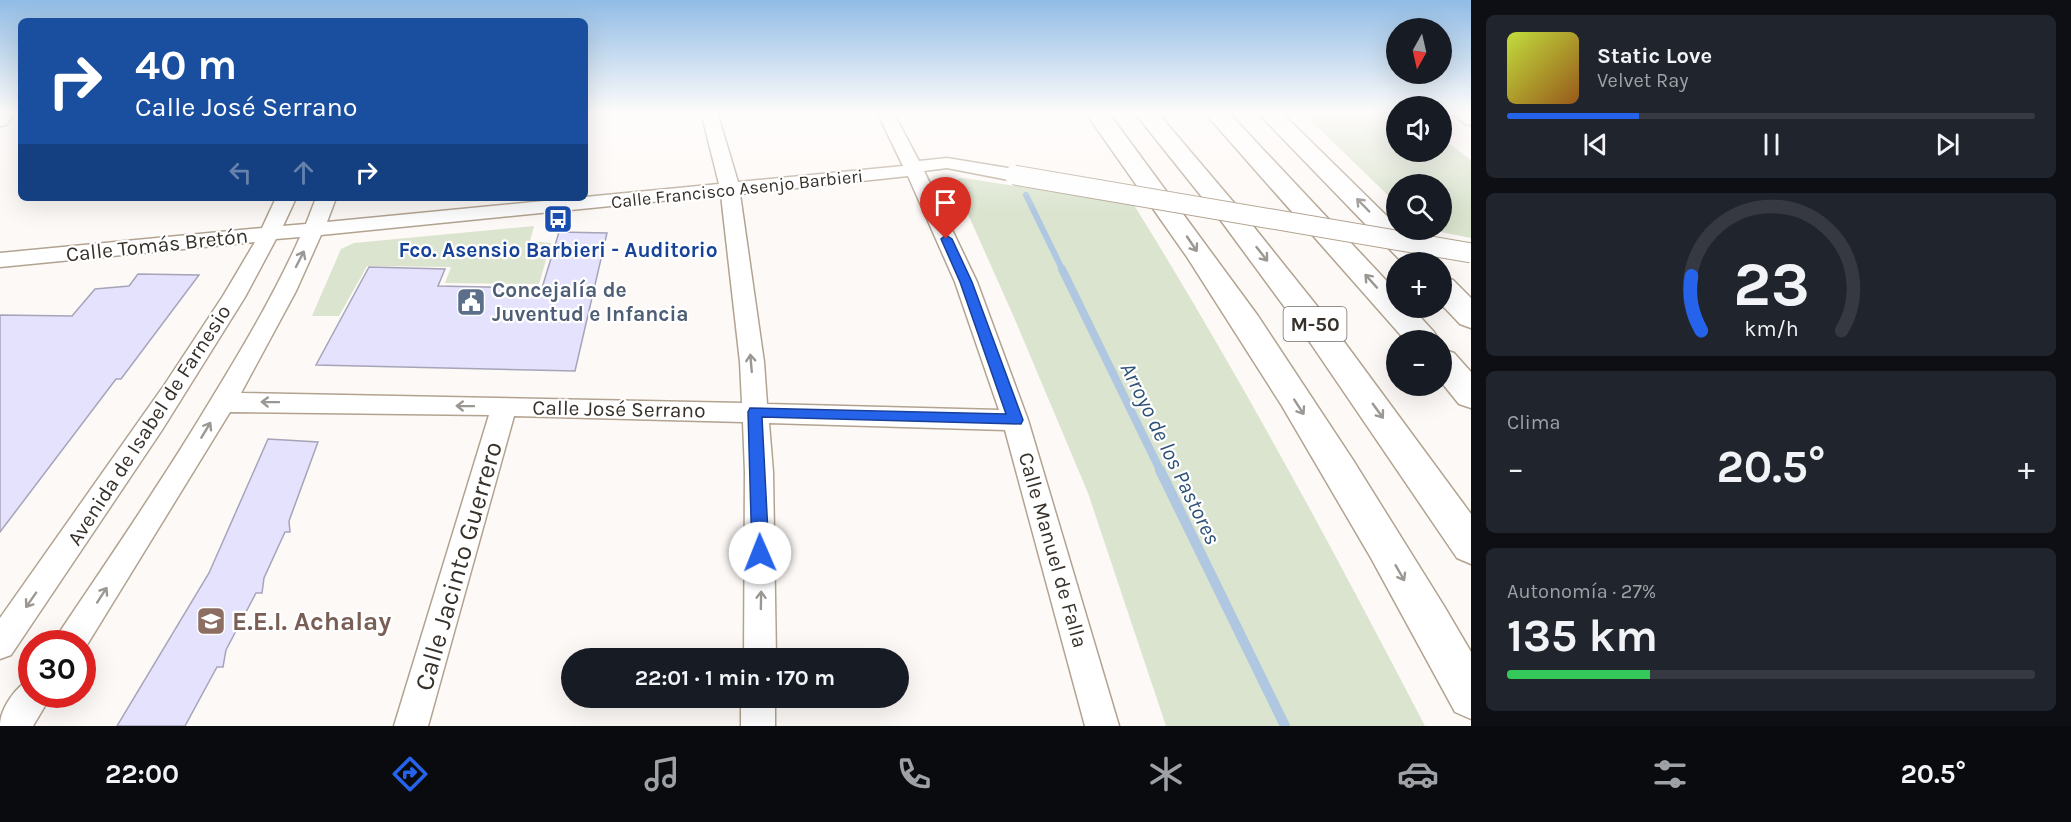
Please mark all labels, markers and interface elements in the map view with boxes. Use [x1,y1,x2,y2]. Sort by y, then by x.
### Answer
north arrow [1386,18,1452,84]
map controls [1386,18,1452,396]
text: 40 m [135,40,237,90]
icon: right [36,42,114,120]
text: Static Love [1597,43,1712,69]
text: Velvet Ray [1597,69,1689,92]
text: Calle José Serrano [135,91,358,123]
button: sound [1386,96,1452,162]
icon: previous [1579,128,1612,161]
icon: pause [1755,128,1788,161]
icon: next [1931,128,1964,161]
icon: left [224,156,257,189]
icon: ahead [287,156,320,189]
icon: right [350,156,383,189]
street label: Calle Francisco Asenjo Barbieri [610,165,864,213]
button: search [1386,174,1452,240]
pin [920,177,971,239]
icon: arrive [929,186,962,219]
one-way arrow [1355,198,1370,213]
bus stop icon: Fco. Asensio Barbieri - Auditorio [542,203,574,235]
street label: Calle Tomás Bretón [65,224,249,266]
one-way arrow [1186,235,1198,252]
place label: Fco. Asensio Barbieri - Auditorio [398,238,718,262]
one-way arrow [1256,246,1269,262]
text: 23 [1733,248,1809,321]
one-way arrow [294,251,306,268]
button: + [1386,252,1452,318]
one-way arrow [1364,274,1378,289]
place label: Concejalía de Juventud e Infancia [492,278,689,326]
public building icon: Concejalía de Juventud e Infancia [455,286,487,318]
street label: Avenida de Isabel de Farnesio [62,300,236,550]
road number: M-50 [1284,307,1346,341]
text: km/h [1744,317,1798,342]
button: − [1386,330,1452,396]
one-way arrow [745,354,756,374]
water label: Arroyo de los Pastores [1115,358,1225,549]
street label: Calle José Serrano [532,395,706,423]
one-way arrow [261,396,281,408]
one-way arrow [1293,398,1306,415]
one-way arrow [456,400,476,411]
one-way arrow [1372,402,1384,418]
text: Clima [1507,411,1561,434]
one-way arrow [200,422,212,439]
street label: Calle Jacinto Guerrero [408,438,509,694]
text: 20.5° [1716,441,1826,493]
text: − [1507,449,1524,487]
text: + [2018,449,2035,487]
street label: Calle Manuel de Falla [1014,450,1092,650]
position arrow [728,521,792,585]
one-way arrow [1395,564,1407,581]
text: Autonomía · 27% [1507,580,1656,603]
one-way arrow [96,587,108,603]
one-way arrow [755,591,767,611]
one-way arrow [25,592,37,608]
school or university icon: E.E.I. Achalay [195,605,227,637]
place label: E.E.I. Achalay [232,606,391,637]
text: 135 km [1507,610,1658,662]
speed limit sign: 30 [18,630,96,708]
text: 22:01 · 1 min · 170 m [635,665,835,691]
icon: directions [389,753,431,795]
icon: music [641,753,683,795]
icon: phone [893,753,935,795]
icon: climate [1145,753,1187,795]
icon: car [1397,753,1439,795]
icon: filters [1649,753,1691,795]
text: 22:00 [105,758,179,790]
text: 20.5° [1901,758,1966,790]

